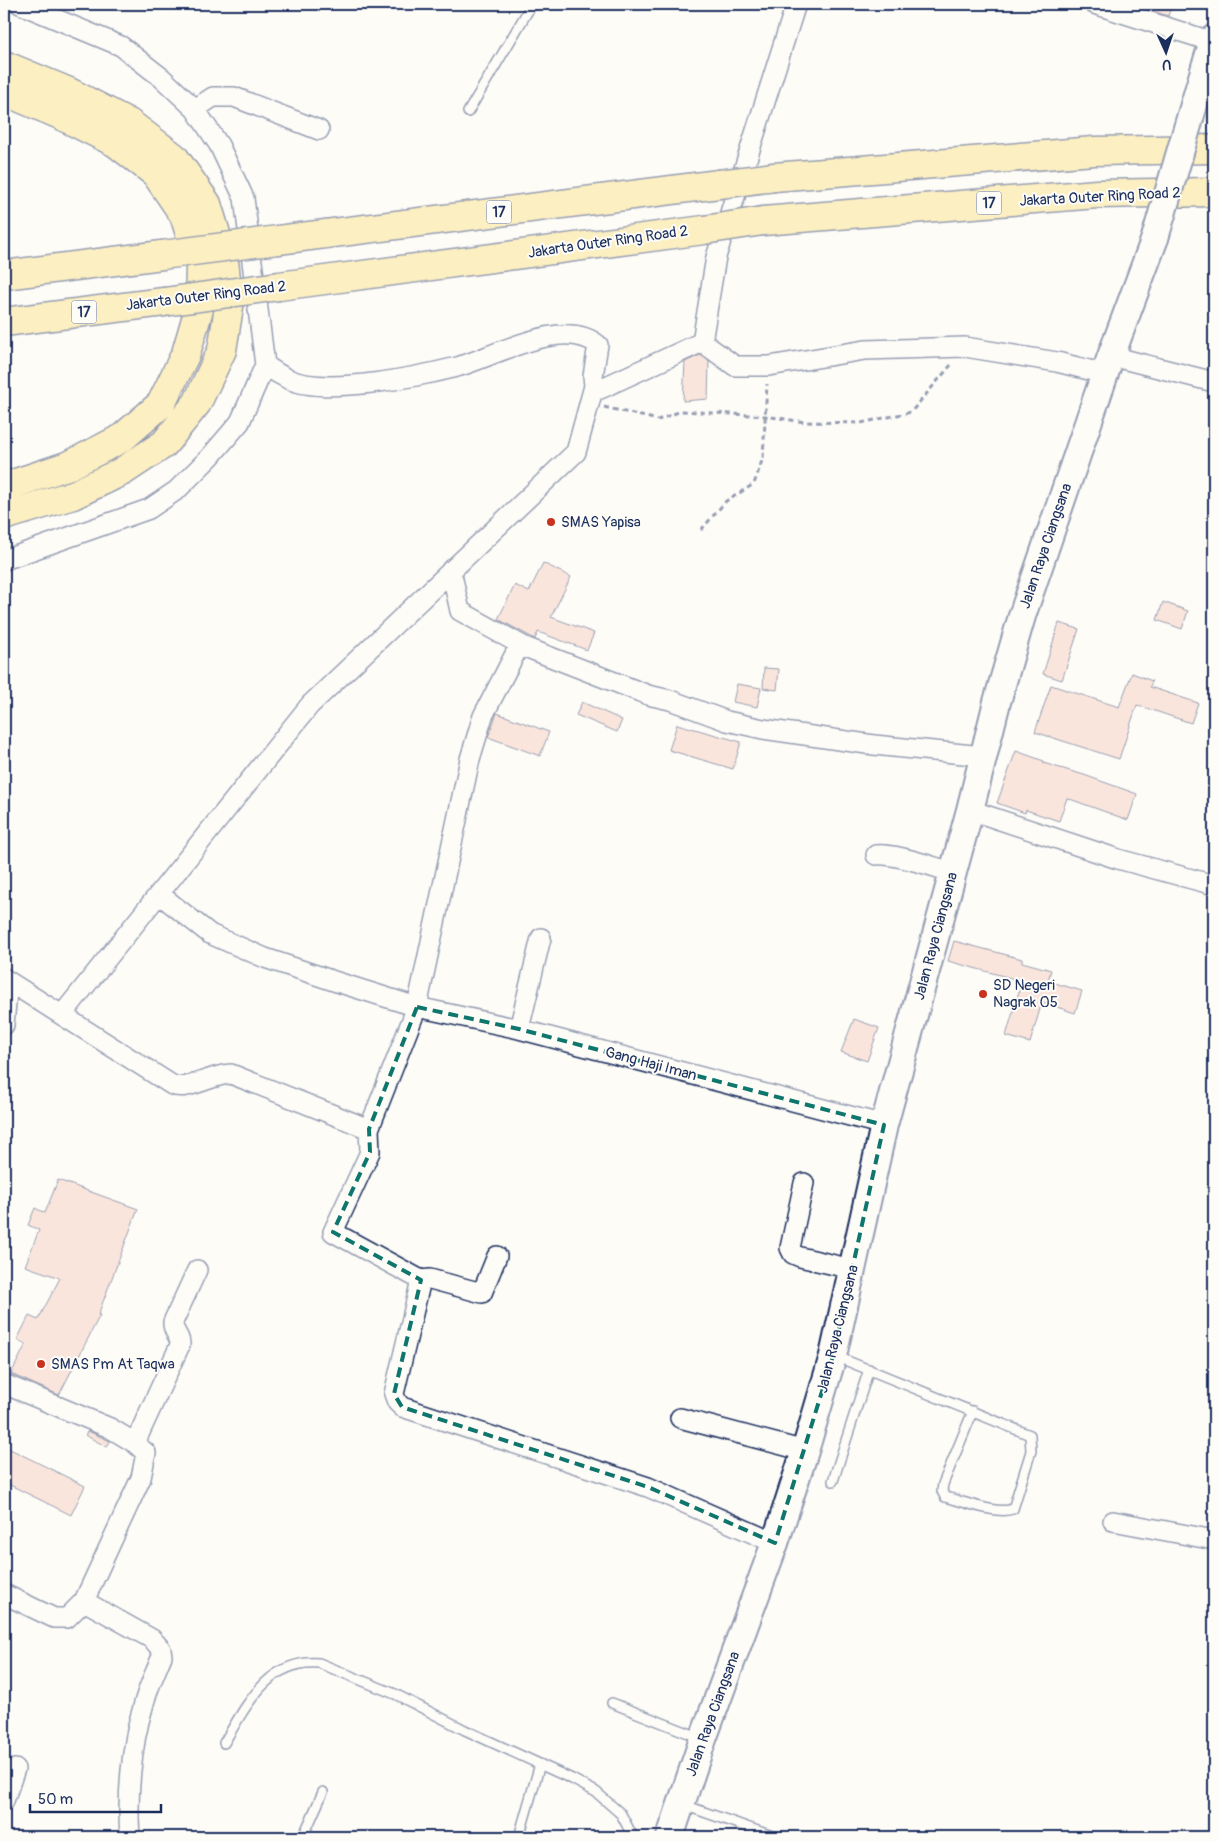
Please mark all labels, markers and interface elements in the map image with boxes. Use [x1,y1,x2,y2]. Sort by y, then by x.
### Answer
north arrow [1140,28,1190,78]
text: U [1162,56,1172,73]
street label: Jakarta Outer Ring Road 2 [1019,183,1181,211]
road number: 17 [976,192,1002,214]
road number: 17 [486,200,512,223]
street label: Jakarta Outer Ring Road 2 [527,221,689,263]
street label: Jakarta Outer Ring Road 2 [125,277,287,315]
road number: 17 [72,300,96,324]
street label: Jalan Raya Ciangsana [1016,481,1076,611]
place label: SMAS Yapisa [561,513,641,532]
marker: SMAS Yapisa [545,516,557,528]
street label: Jalan Raya Ciangsana [910,870,962,1002]
place label: SD Negeri Nagrak 05 [993,976,1058,1012]
marker: SD Negeri Nagrak 05 [977,988,989,1000]
street label: Gang Haji Iman [603,1043,699,1085]
street label: Jalan Raya Ciangsana [813,1263,863,1395]
place label: SMAS Pm At Taqwa [51,1355,175,1374]
marker: SMAS Pm At Taqwa [35,1358,47,1370]
street label: Jalan Raya Ciangsana [682,1649,744,1779]
scale bar [30,1781,161,1813]
text: 50 m [38,1790,73,1809]

